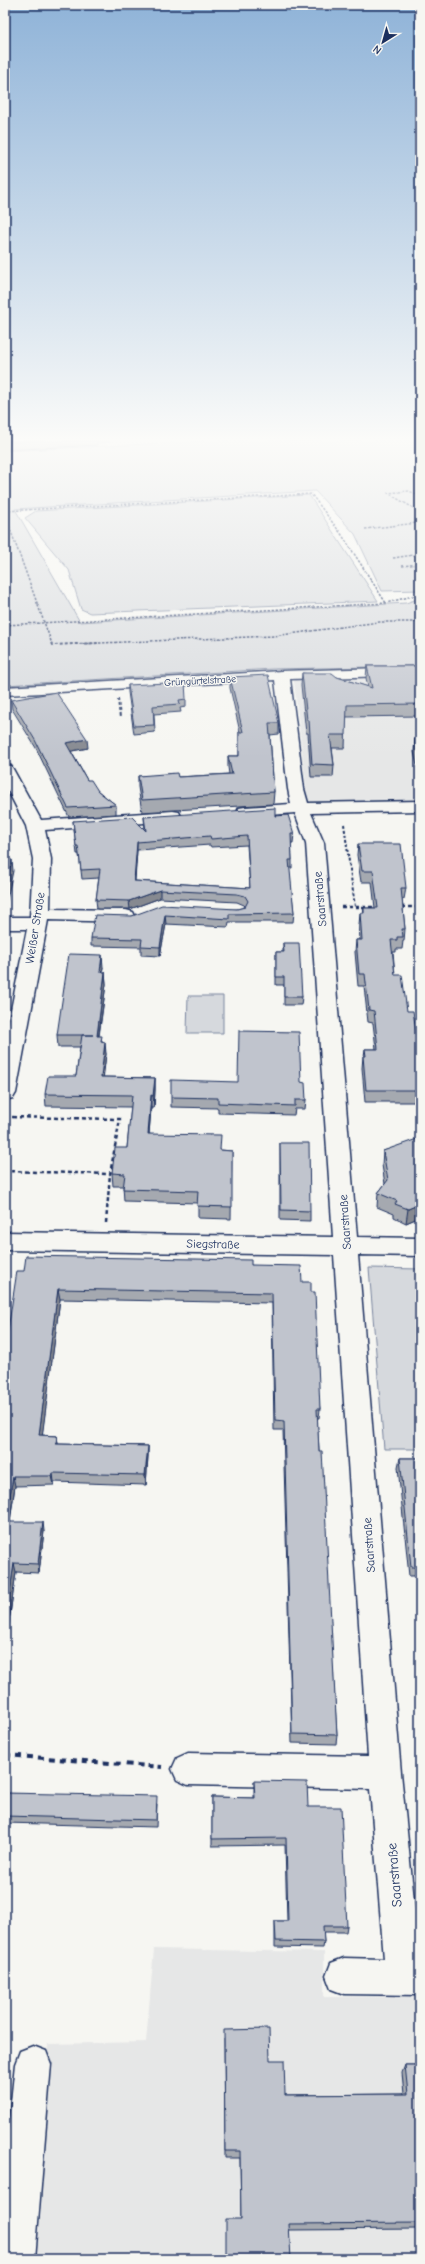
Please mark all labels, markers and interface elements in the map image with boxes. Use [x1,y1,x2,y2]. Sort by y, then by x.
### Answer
north arrow [363,22,403,62]
text: N [371,42,384,57]
street label: Grüngürtelstraße [164,673,236,689]
street label: Saarstraße [311,871,329,927]
street label: Weißer Straße [22,891,48,965]
street label: Saarstraße [336,1194,354,1250]
street label: Siegstraße [186,1237,240,1251]
street label: Saarstraße [360,1517,378,1573]
street label: Saarstraße [383,1842,406,1908]

